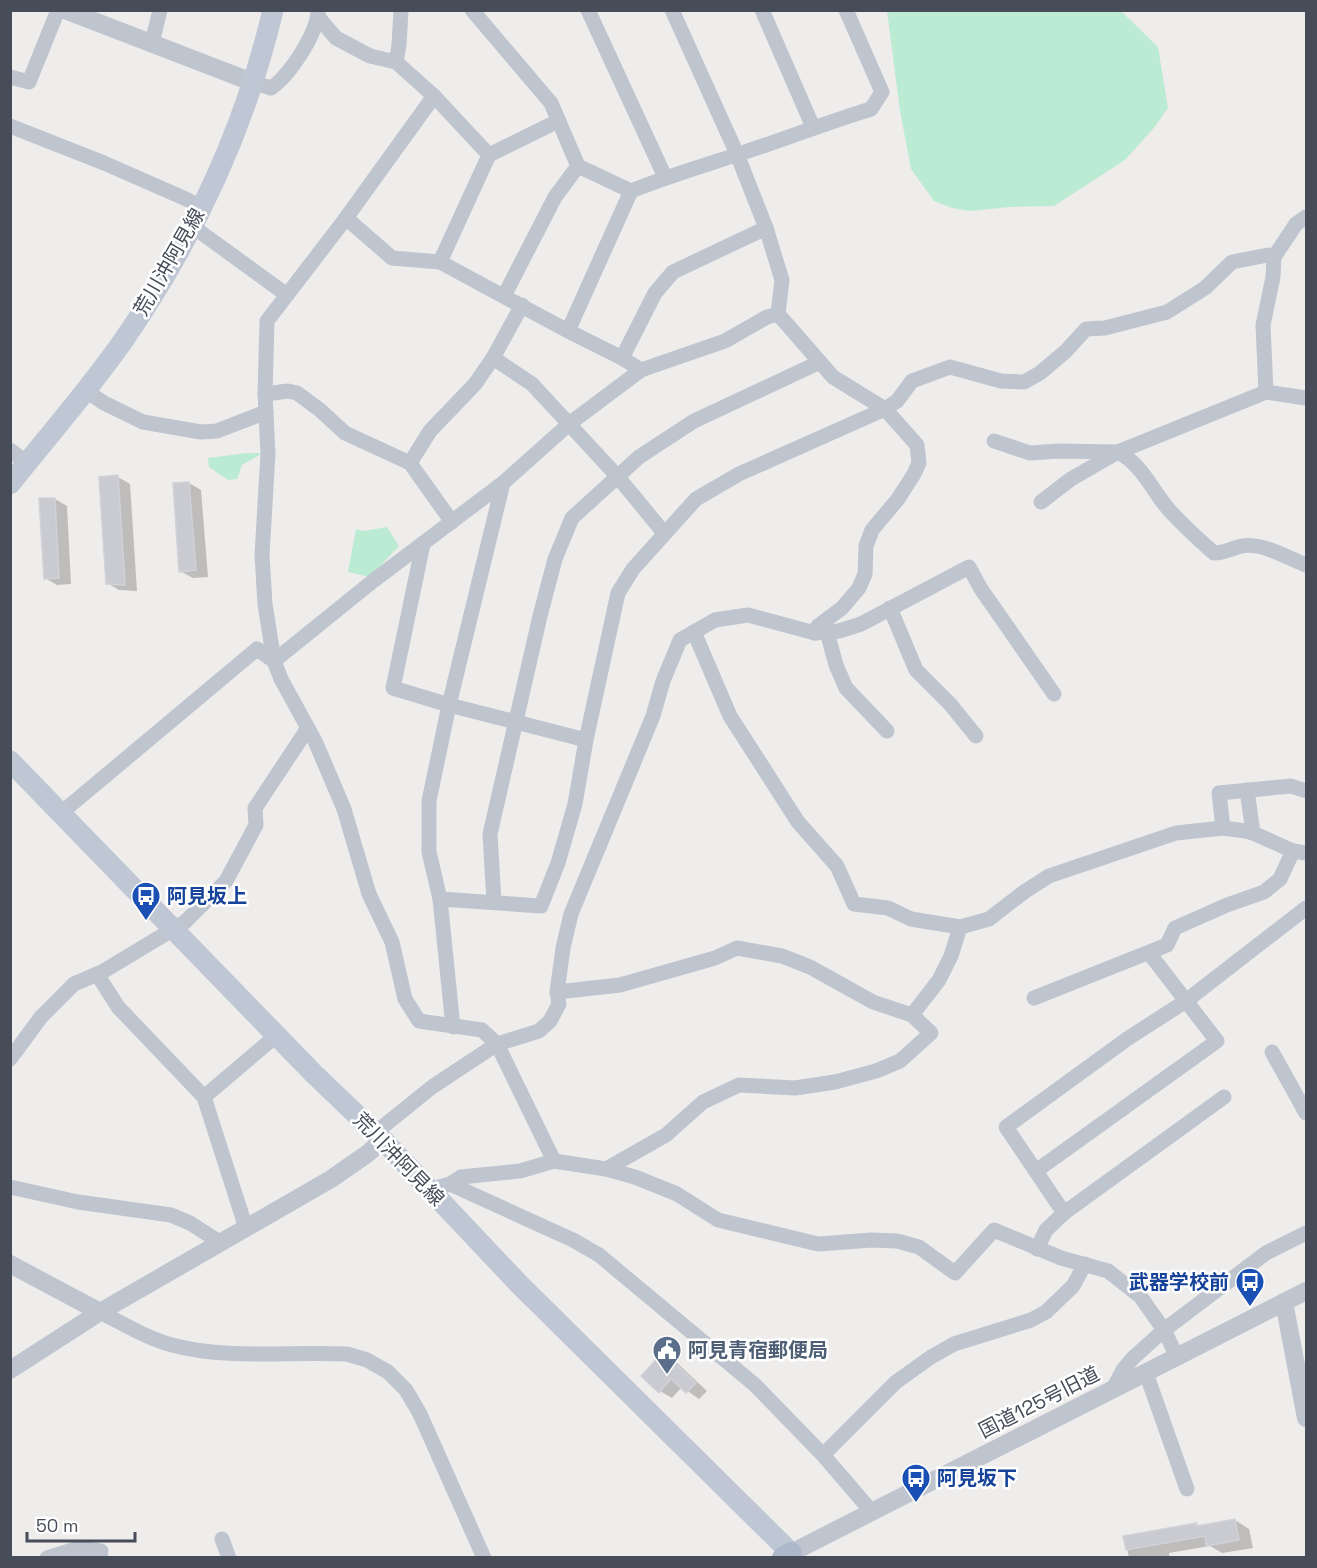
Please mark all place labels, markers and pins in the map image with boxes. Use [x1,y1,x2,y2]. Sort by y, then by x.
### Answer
bus stop icon: 阿見坂上 [130,880,162,922]
place label: 阿見坂上 [167,883,247,909]
bus stop icon: 武器学校前 [1234,1266,1266,1308]
place label: 武器学校前 [1129,1269,1229,1295]
public building icon: 阿見青宿郵便局 [651,1334,683,1376]
place label: 阿見青宿郵便局 [688,1337,828,1363]
bus stop icon: 阿見坂下 [900,1462,932,1504]
place label: 阿見坂下 [937,1465,1017,1491]

